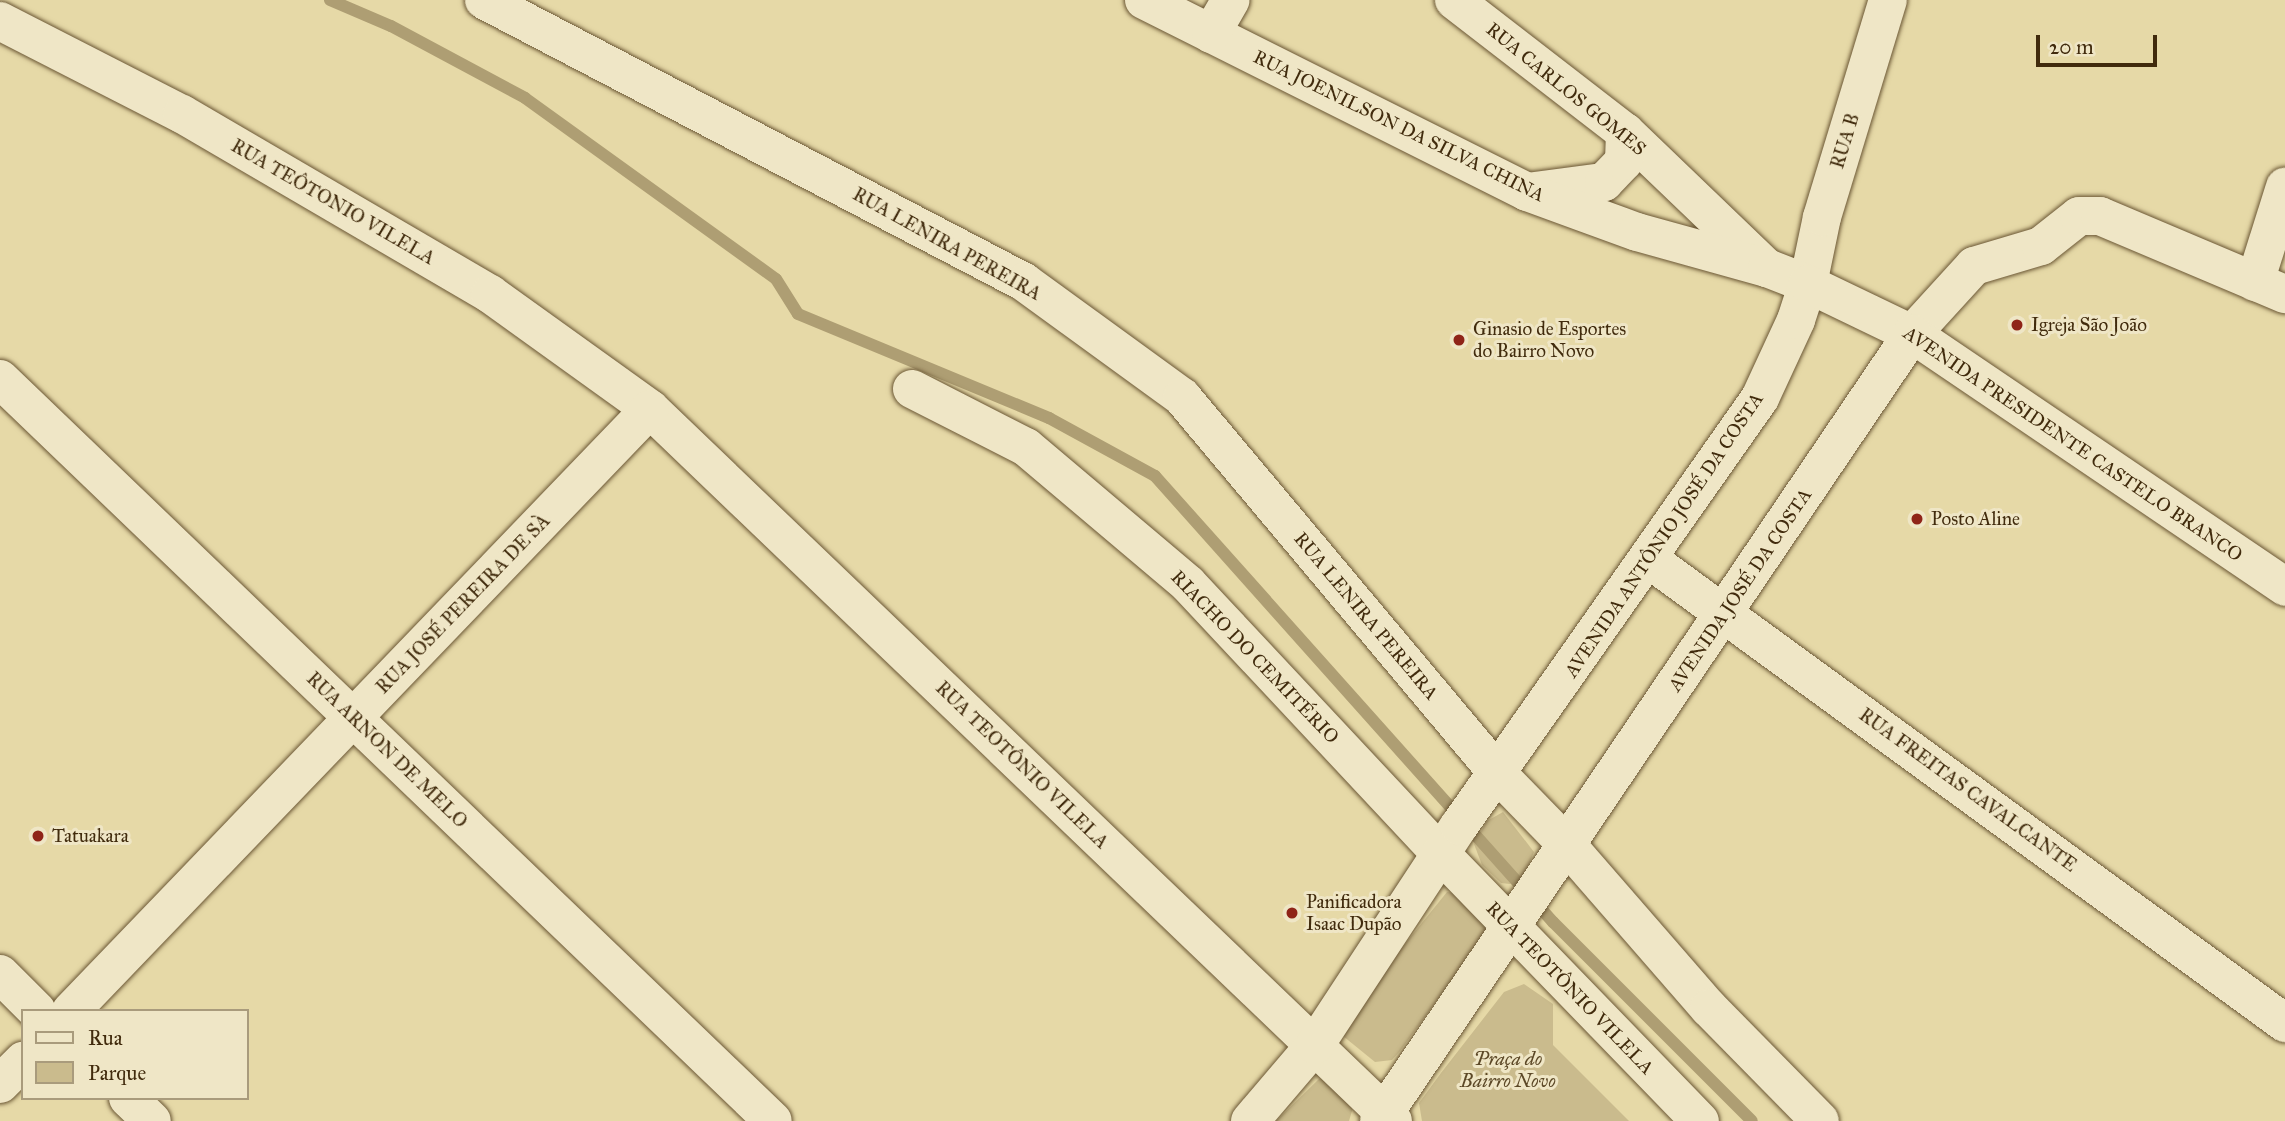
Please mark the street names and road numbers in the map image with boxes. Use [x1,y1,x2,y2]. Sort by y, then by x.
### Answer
street label: RUA CARLOS GOMES [1482,18,1650,160]
street label: RUA JOENILSON DA SILVA CHINA [1250,45,1548,207]
street label: RUA B [1826,111,1864,171]
street label: RUA TEÔTONIO VILELA [227,134,439,270]
street label: RUA LENIRA PEREIRA [849,183,1045,305]
street label: AVENIDA PRESIDENTE CASTELO BRANCO [1899,322,2247,566]
street label: AVENIDA ANTÔNIO JOSÉ DA COSTA [1560,388,1768,682]
street label: AVENIDA JOSÉ DA COSTA [1663,484,1817,696]
street label: RUA JOSÉ PEREIRA DE SÀ [371,510,555,698]
street label: RUA LENIRA PEREIRA [1289,528,1443,704]
street label: RIACHO DO CEMITÉRIO [1166,566,1344,748]
street label: RUA ARNON DE MELO [302,667,472,833]
street label: RUA TEOTÔNIO VILELA [931,676,1113,854]
street label: RUA FREITAS CAVALCANTE [1855,703,2081,877]
street label: RUA TEOTÔNIO VILELA [1481,897,1659,1079]

